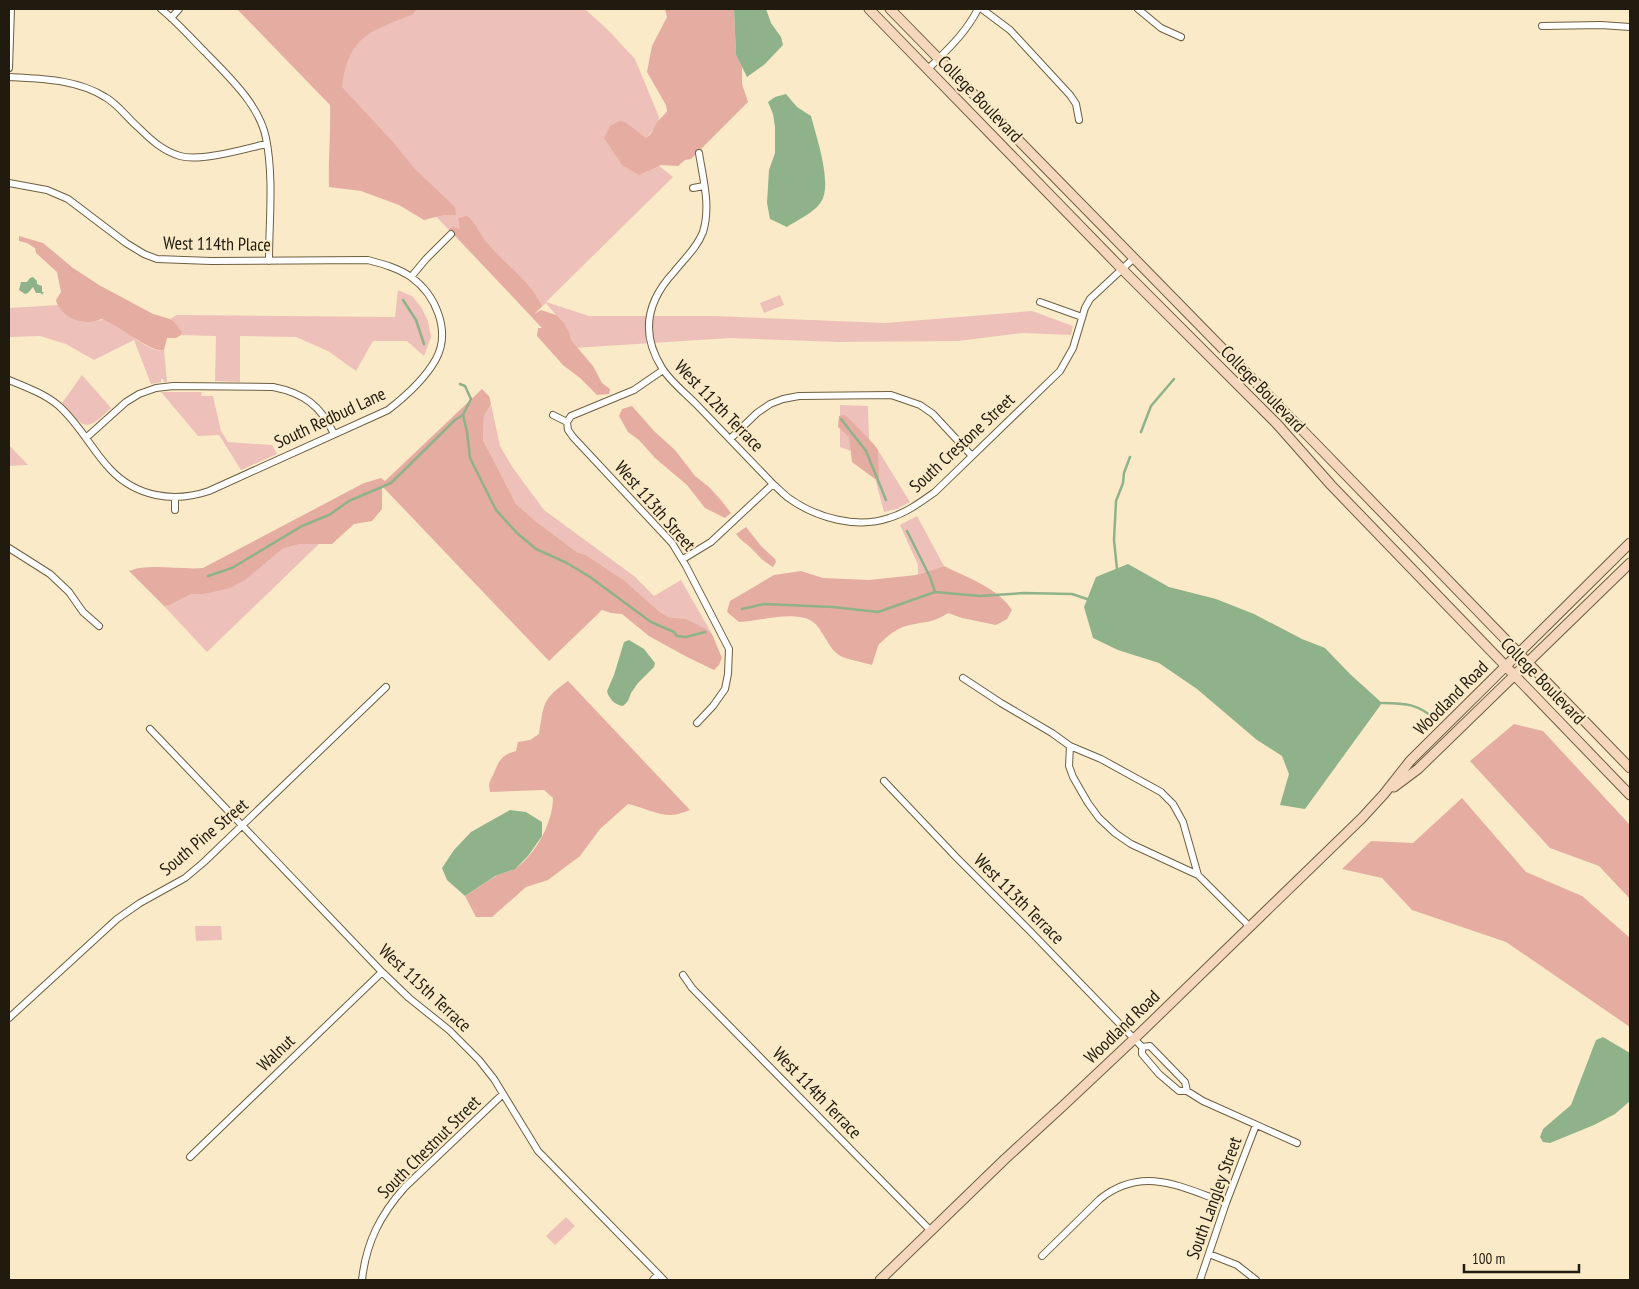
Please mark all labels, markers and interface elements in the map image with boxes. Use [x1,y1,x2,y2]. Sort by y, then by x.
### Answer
street label: College Boulevard [933,50,1028,147]
street label: West 114th Place [163,231,271,256]
street label: College Boulevard [1216,340,1311,437]
street label: West 112th Terrace [670,355,769,456]
street label: South Redbud Lane [270,382,389,453]
street label: South Crestone Street [904,388,1019,497]
street label: West 113th Street [610,456,701,556]
street label: College Boulevard [1496,632,1591,729]
street label: Woodland Road [1408,655,1493,740]
street label: South Pine Street [155,793,253,880]
street label: West 113th Terrace [969,849,1069,949]
street label: West 115th Terrace [374,939,477,1036]
street label: Woodland Road [1079,985,1164,1068]
street label: Walnut [252,1029,299,1076]
street label: West 114th Terrace [768,1042,867,1143]
street label: South Chestnut Street [372,1090,485,1203]
street label: South Langley Street [1181,1133,1246,1262]
scale bar [1464,1242,1579,1274]
text: 100 m [1472,1249,1505,1268]

